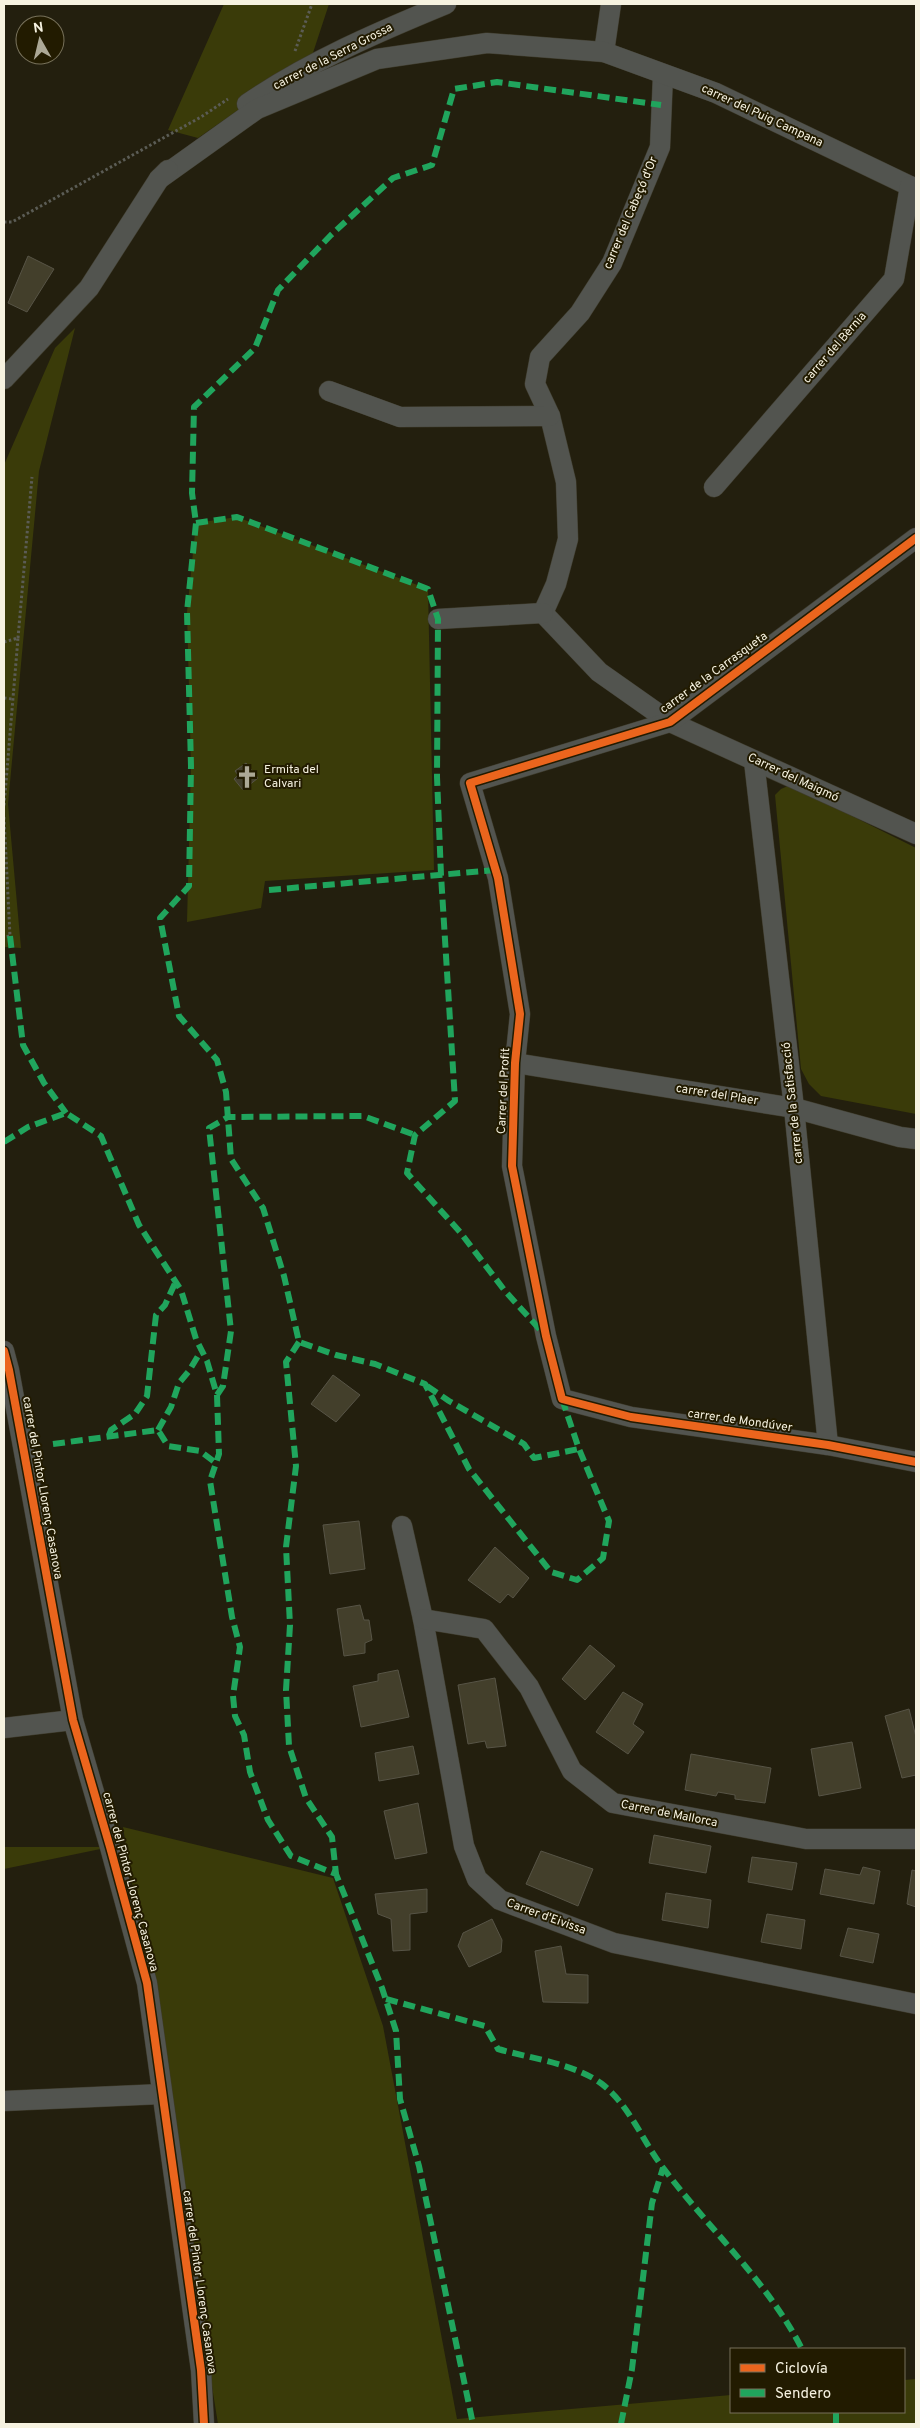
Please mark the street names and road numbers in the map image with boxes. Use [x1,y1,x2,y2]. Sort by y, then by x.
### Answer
street label: carrer de la Serra Grossa [271,20,395,94]
street label: carrer del Puig Campana [699,81,825,151]
street label: carrer del Cabeçó d'Or [600,154,662,272]
street label: carrer del Bèrnia [800,309,870,387]
street label: carrer de la Carrasqueta [657,629,771,717]
street label: Carrer del Maigmó [745,750,842,806]
street label: carrer de la Satisfacció [779,1041,807,1165]
street label: Carrer del Profit [494,1047,514,1135]
street label: carrer del Plaer [675,1081,760,1109]
street label: carrer del Pintor Llorenç Casanova [18,1395,66,1581]
street label: carrer de Mondúver [687,1406,794,1436]
street label: carrer del Pintor Llorenç Casanova [98,1790,162,1974]
street label: Carrer de Mallorca [619,1797,719,1831]
street label: Carrer d'Eivissa [504,1895,588,1939]
street label: carrer del Pintor Llorenç Casanova [178,2189,220,2375]

